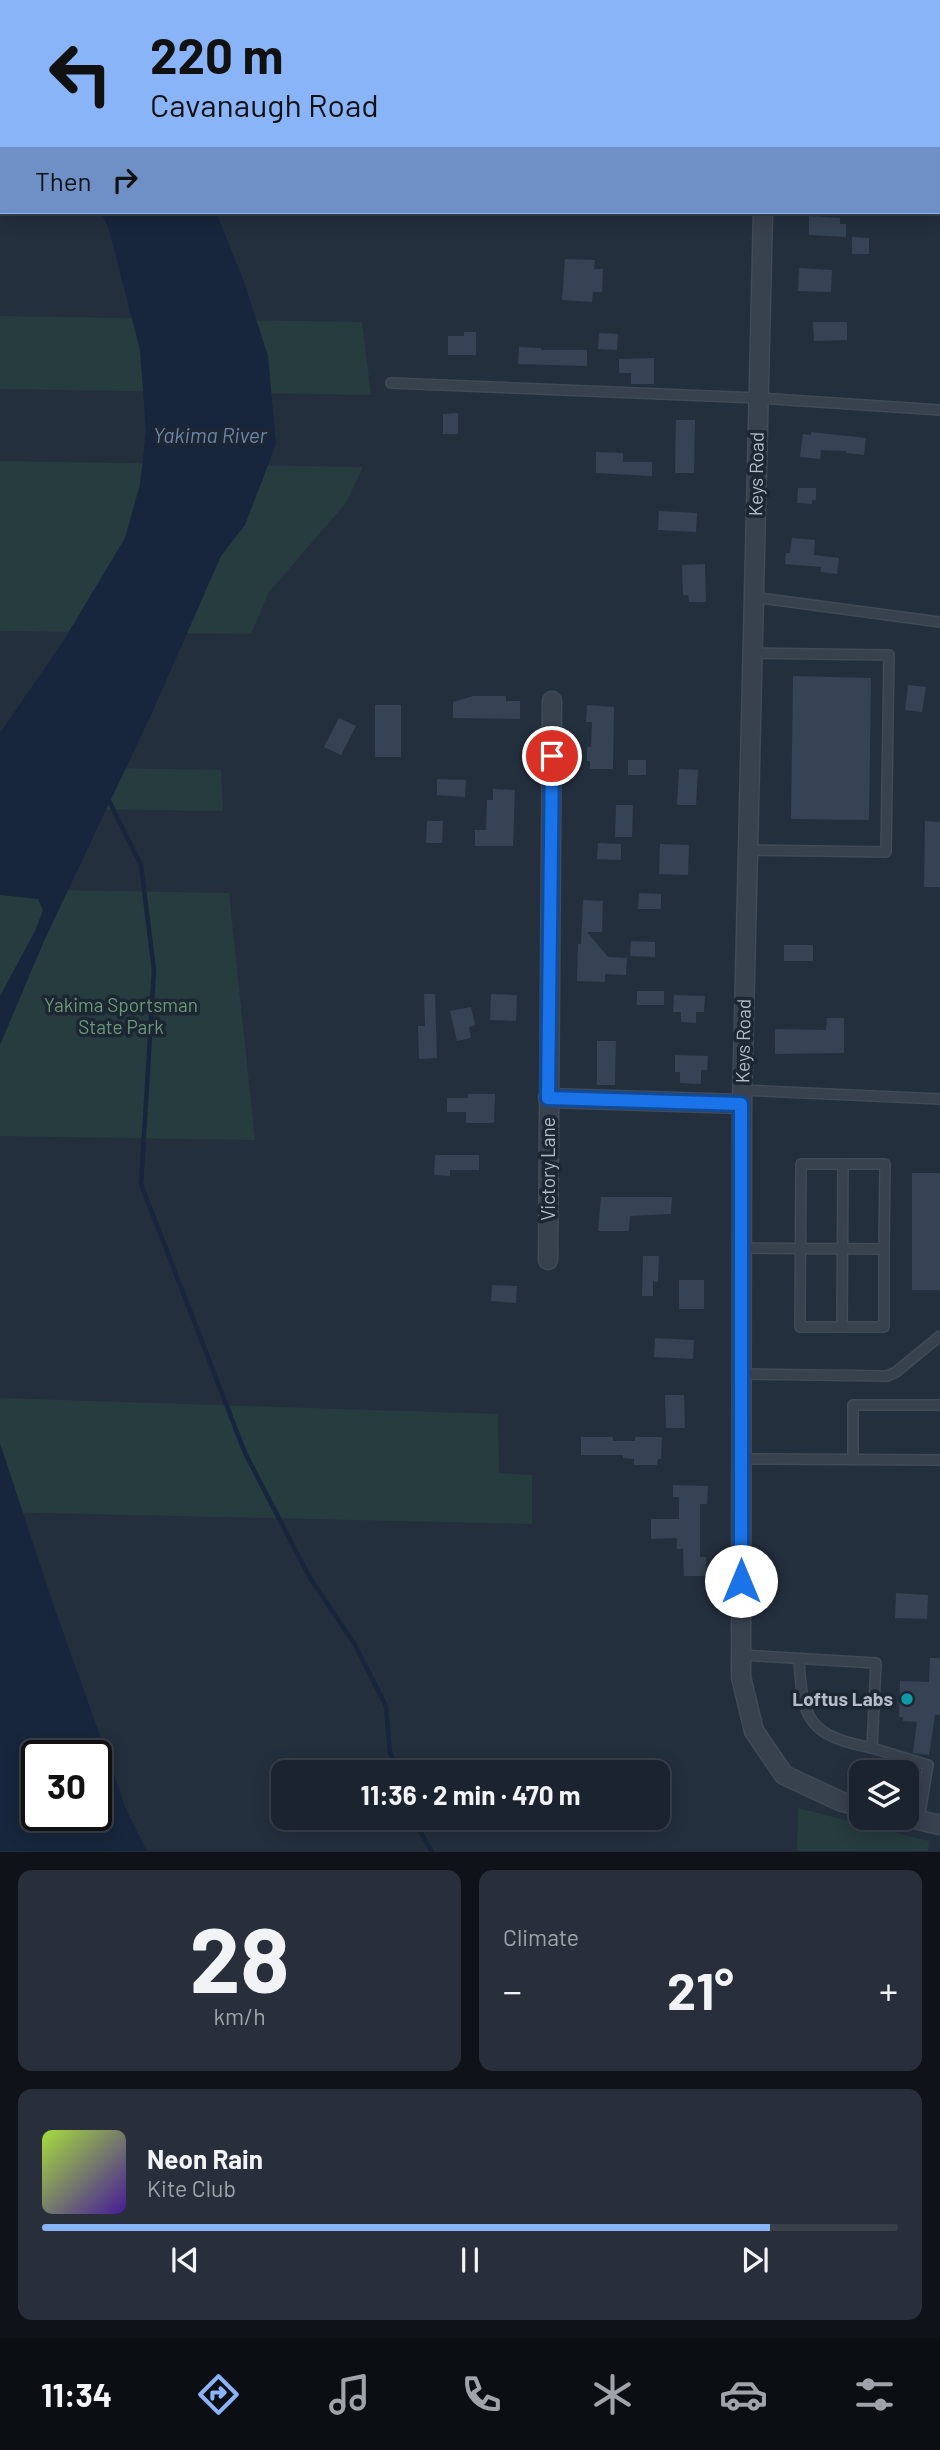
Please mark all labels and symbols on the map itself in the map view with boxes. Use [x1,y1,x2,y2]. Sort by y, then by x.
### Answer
water label: Yakima River [153,422,268,447]
street label: Keys Road [743,432,768,516]
pin [522,726,582,786]
park label: Yakima Sportsman State Park [44,993,198,1038]
street label: Keys Road [730,999,755,1083]
street label: Victory Lane [536,1117,559,1221]
position arrow [704,1544,778,1618]
place label: Loftus Labs [792,1687,893,1710]
marker: Loftus Labs [899,1691,915,1707]
speed limit sign: 30 [21,1740,112,1831]

